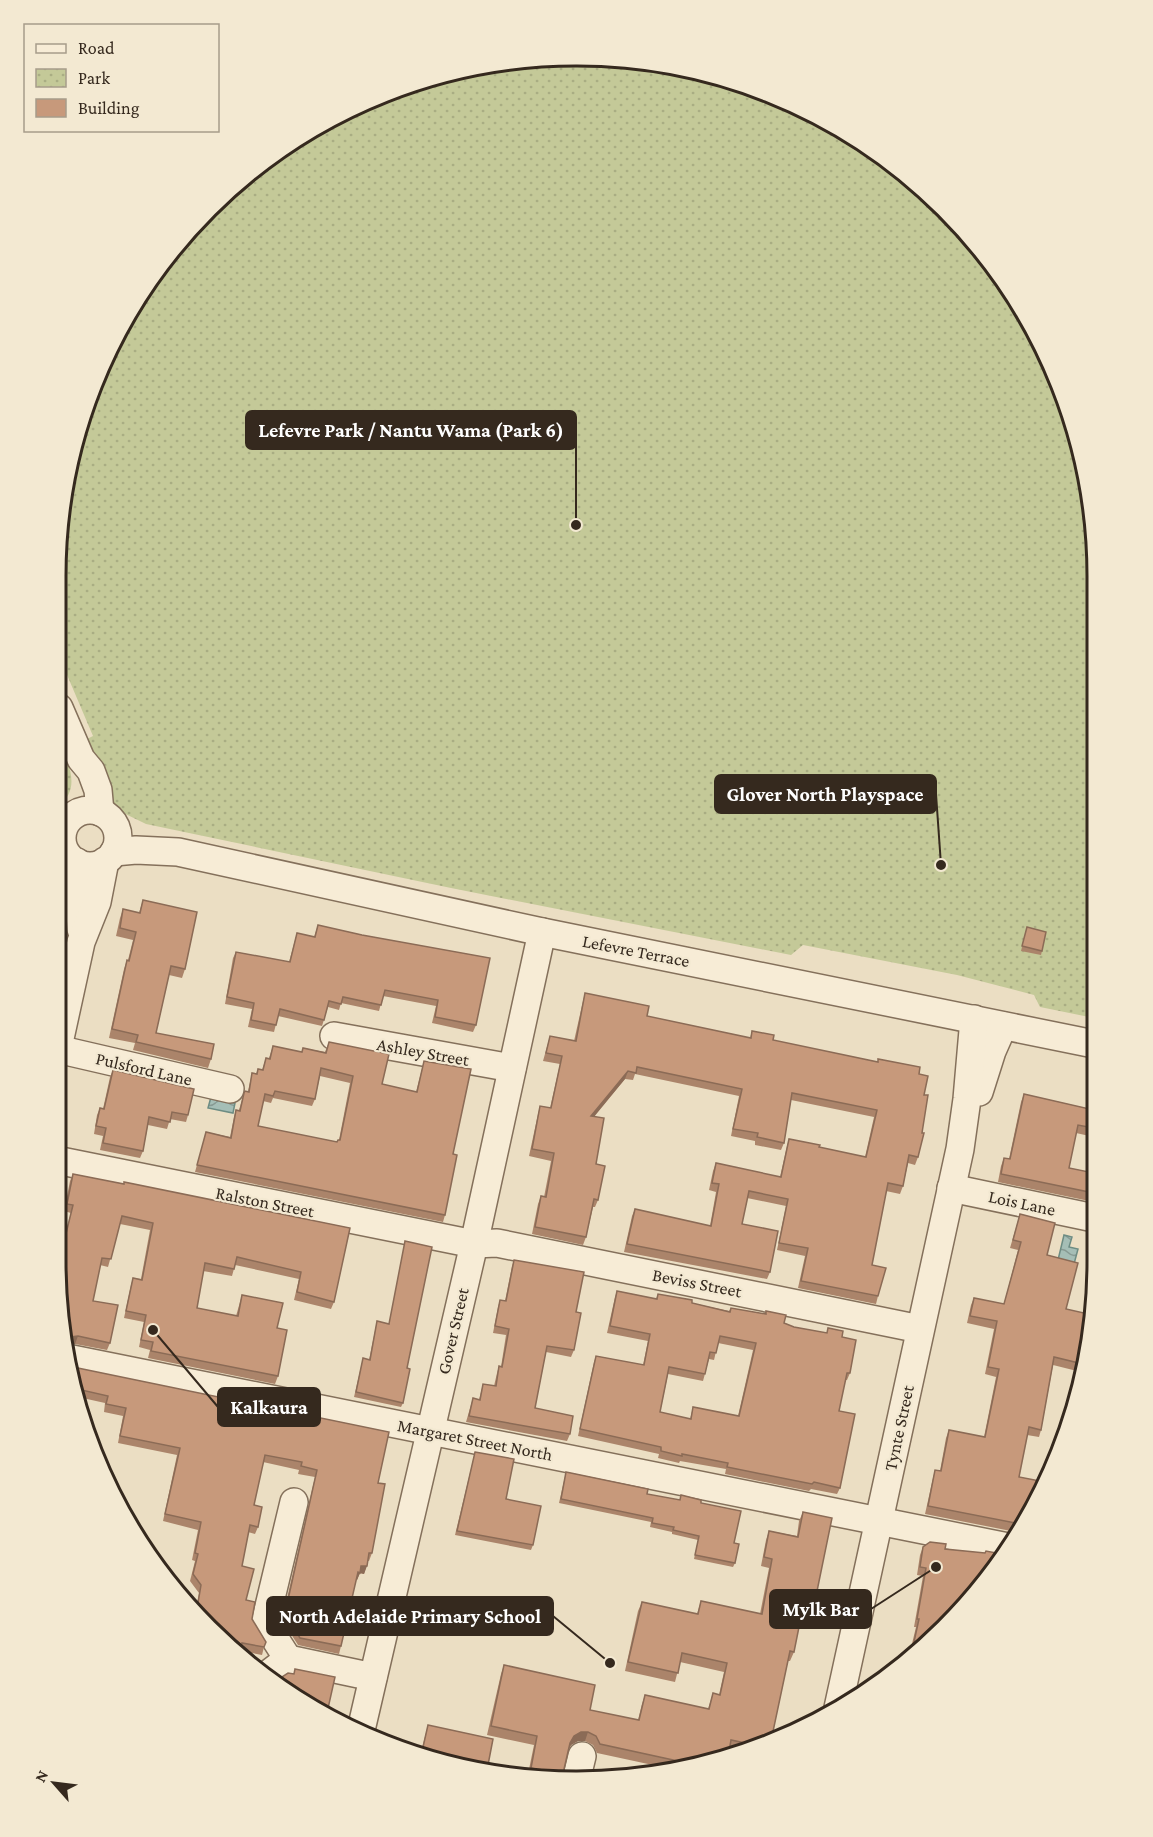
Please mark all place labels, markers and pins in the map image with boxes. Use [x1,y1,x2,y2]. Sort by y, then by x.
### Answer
callout: Lefevre Park / Nantu Wama (Park 6) [246,411,576,449]
callout: Glover North Playspace [715,775,936,813]
callout: Kalkaura [218,1388,320,1426]
callout: Mylk Bar [770,1590,871,1628]
callout: North Adelaide Primary School [267,1597,553,1635]

